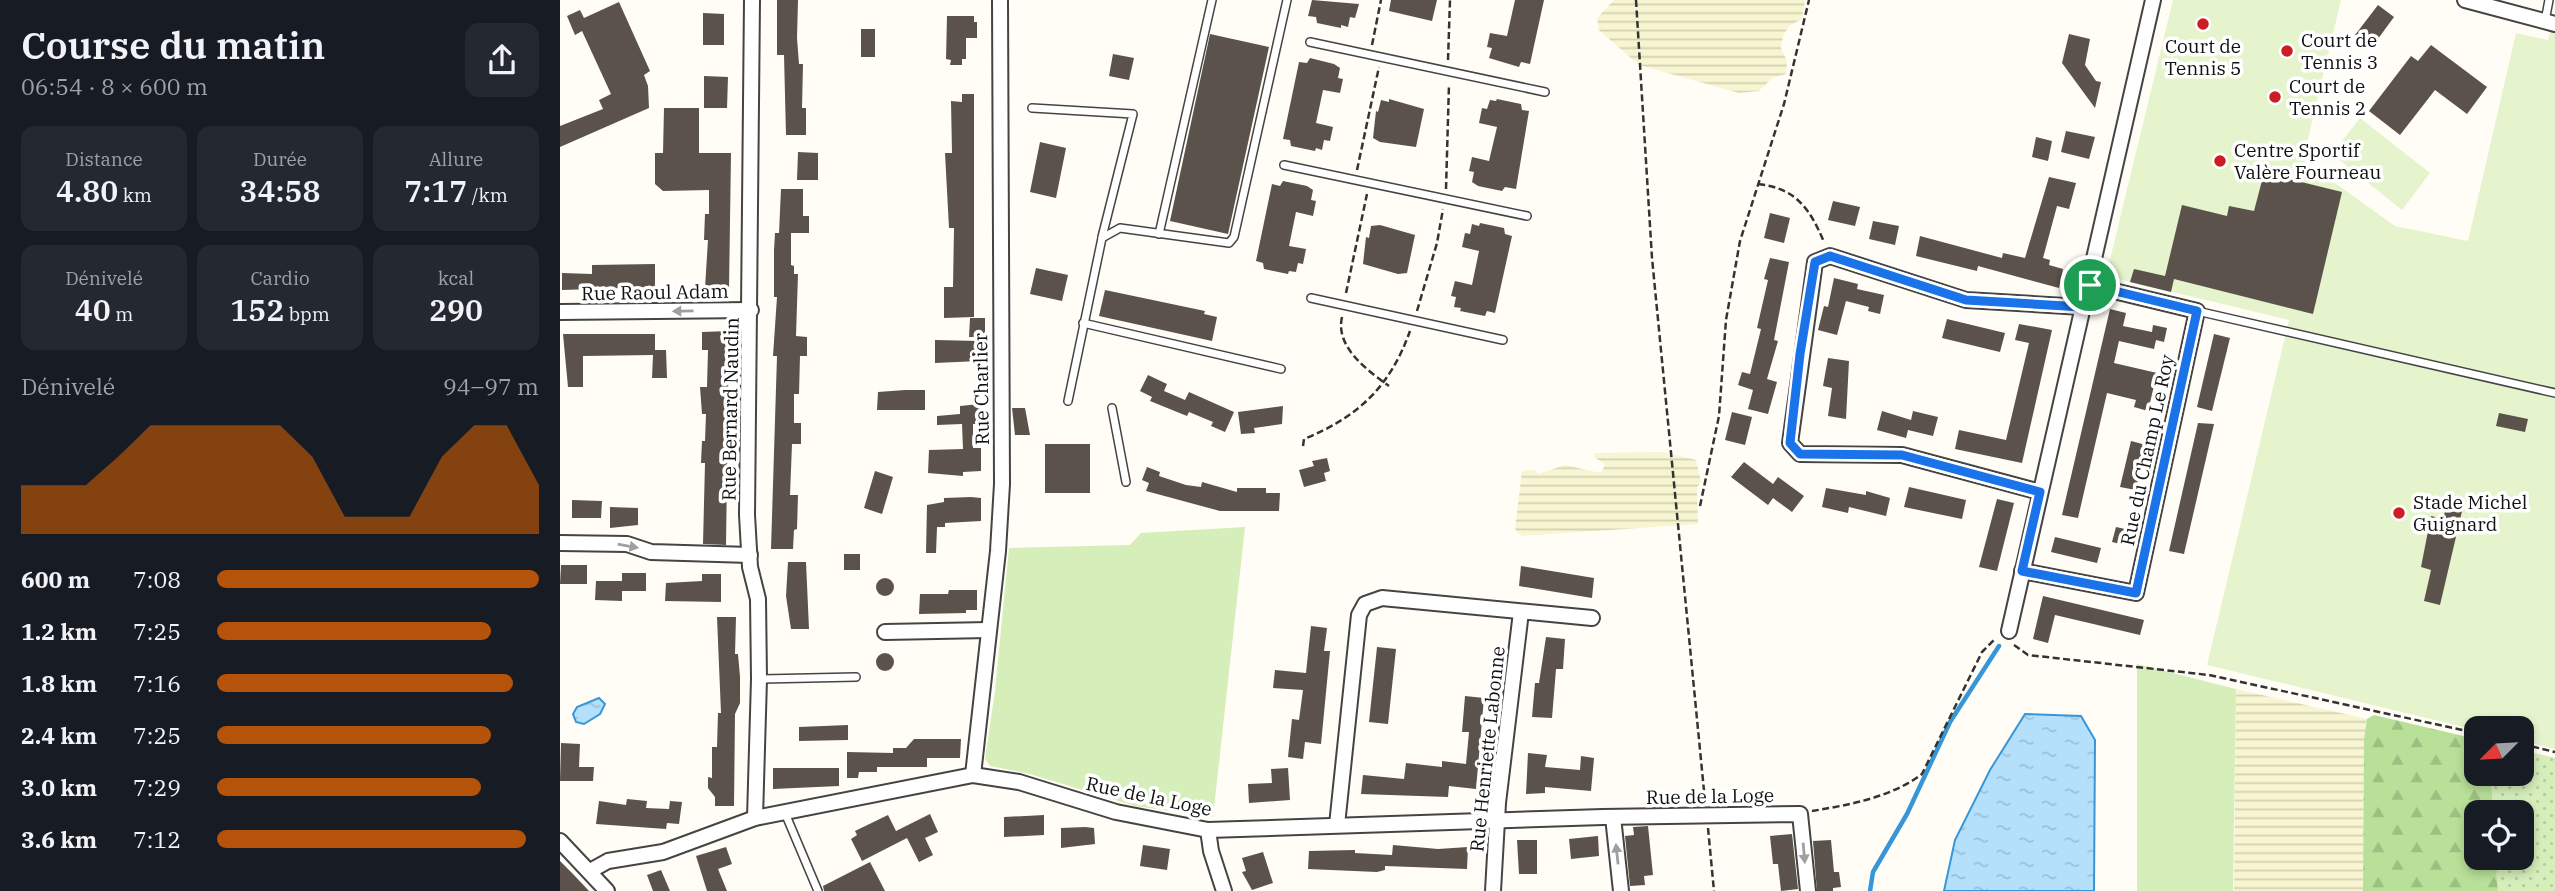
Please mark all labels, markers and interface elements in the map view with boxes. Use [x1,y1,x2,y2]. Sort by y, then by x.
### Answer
marker: Court de Tennis 5 [2195,16,2211,32]
text: Course du matin [21,20,325,69]
button: share [465,23,539,97]
place label: Court de Tennis 3 [2301,28,2378,74]
place label: Court de Tennis 5 [2164,34,2242,80]
marker: Court de Tennis 3 [2279,43,2295,59]
text: 06:54 · 8 × 600 m [21,71,208,101]
place label: Court de Tennis 2 [2289,74,2366,120]
marker: Court de Tennis 2 [2267,89,2283,105]
place label: Centre Sportif Valère Fourneau [2234,138,2381,184]
text: Distance [65,147,143,171]
text: Durée [253,147,307,171]
text: Allure [429,147,483,171]
marker: Centre Sportif Valère Fourneau [2212,153,2228,169]
text: 4.80 [56,171,118,210]
text: 34:58 [240,171,320,210]
text: 7:17 [404,171,467,210]
text: km [118,183,152,207]
text: /km [467,183,508,207]
pin [2060,255,2120,315]
text: Dénivelé [65,266,143,290]
text: Cardio [250,266,310,290]
text: kcal [438,266,474,290]
icon: arrive [2071,266,2109,304]
street label: Rue Raoul Adam [581,279,729,305]
text: 40 [75,290,111,329]
text: 152 [230,290,284,329]
text: 290 [429,290,483,329]
text: m [111,302,133,326]
text: bpm [284,302,330,326]
one-way arrow [672,305,694,317]
street label: Rue Bernard Naudin [716,317,744,501]
street label: Rue Charlier [968,332,994,445]
street label: Rue du Champ Le Roy [2115,352,2179,548]
text: Dénivelé [21,371,115,401]
text: 94–97 m [443,371,539,401]
place label: Stade Michel Guignard [2413,490,2528,536]
marker: Stade Michel Guignard [2391,505,2407,521]
one-way arrow [617,541,639,552]
text: 600 m [21,564,90,594]
text: 7:08 [133,564,181,594]
text: 1.2 km [21,616,97,646]
text: 7:25 [133,616,181,646]
street label: Rue Henriette Labonne [1464,645,1510,853]
text: 1.8 km [21,668,97,698]
text: 7:16 [133,668,181,698]
north arrow [2464,716,2534,786]
map controls [2464,716,2534,870]
text: 2.4 km [21,720,97,750]
text: 7:25 [133,720,181,750]
street label: Rue de la Loge [1084,771,1214,821]
text: 3.0 km [21,772,97,802]
text: 7:29 [133,772,181,802]
street label: Rue de la Loge [1646,783,1774,809]
button: locate [2464,800,2534,870]
text: 3.6 km [21,824,97,854]
text: 7:12 [133,824,181,854]
one-way arrow [1799,842,1810,864]
one-way arrow [1611,843,1622,865]

